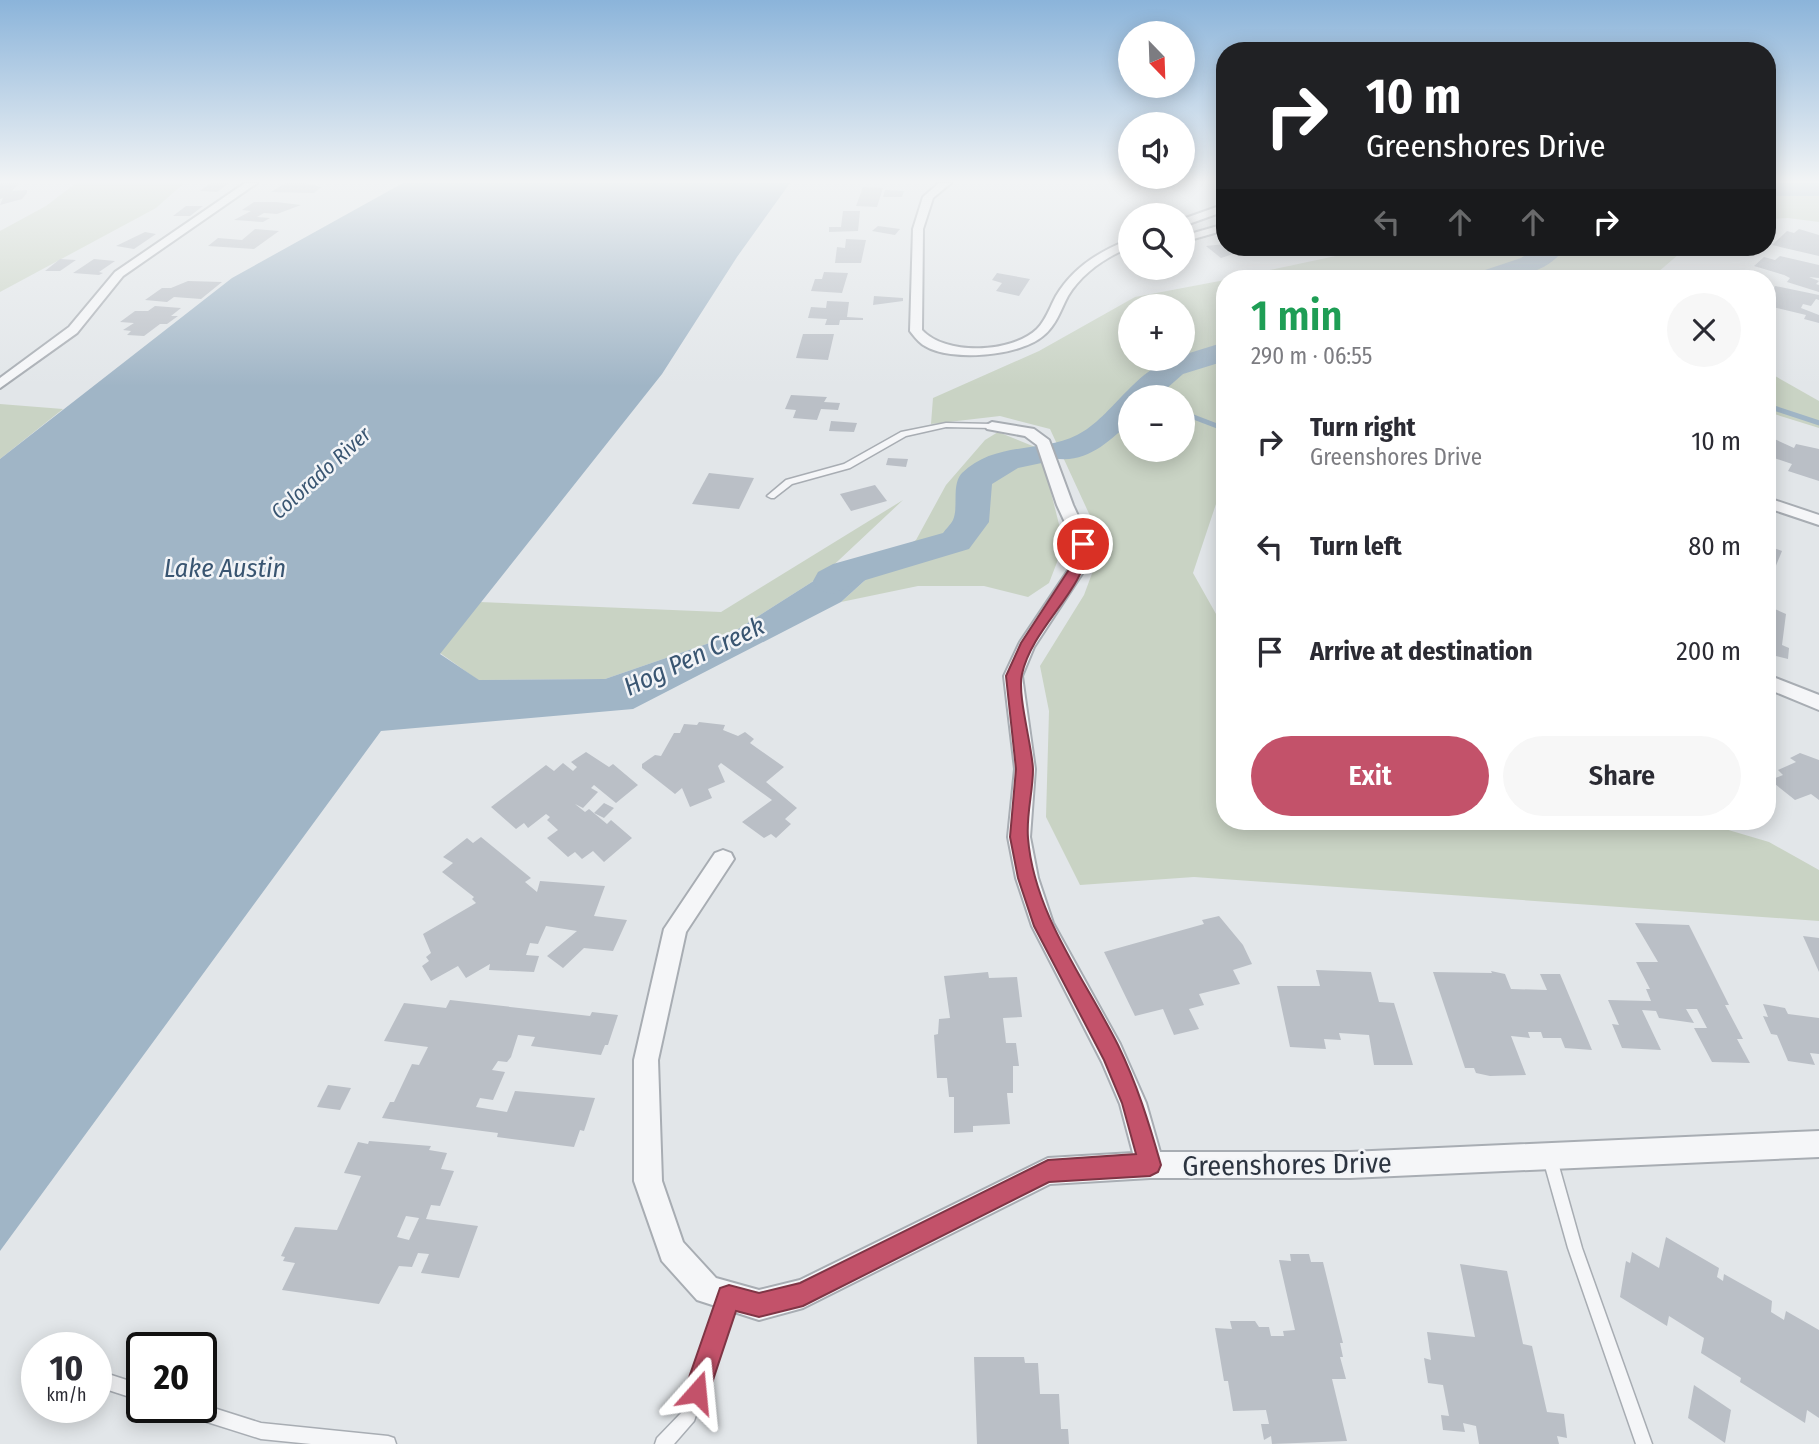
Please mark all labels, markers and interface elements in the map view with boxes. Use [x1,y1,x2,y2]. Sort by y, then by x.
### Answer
north arrow [1118,21,1195,98]
map controls [1118,21,1195,462]
text: 10 m [1366,67,1461,126]
icon: right [1251,70,1342,161]
button: sound [1118,112,1195,189]
text: Greenshores Drive [1366,127,1605,165]
button: search [1118,203,1195,280]
icon: left [1368,203,1406,241]
icon: ahead [1441,203,1479,241]
icon: ahead [1514,203,1552,241]
icon: right [1587,203,1625,241]
text: 1 min [1251,291,1342,341]
button: close [1667,293,1741,367]
button: + [1118,294,1195,371]
text: 290 m · 06:55 [1251,342,1372,370]
button: − [1118,385,1195,462]
text: Turn right [1310,412,1416,443]
water label: Colorado River [266,421,377,525]
icon: right [1251,423,1289,461]
text: 10 m [1691,426,1741,457]
text: Greenshores Drive [1310,443,1482,471]
pin [1053,514,1113,574]
icon: arrive [1064,525,1102,563]
icon: left [1251,528,1289,566]
text: Turn left [1310,531,1402,562]
text: 80 m [1688,531,1741,562]
water label: Lake Austin [164,553,286,584]
water label: Hog Pen Creek [619,610,770,703]
icon: arrive [1251,633,1289,671]
text: Arrive at destination [1310,636,1533,667]
text: 200 m [1676,636,1741,667]
button: Exit [1251,736,1489,816]
button: Share [1503,736,1741,816]
street label: Greenshores Drive [1182,1146,1392,1183]
speed limit sign: 20 [126,1332,217,1423]
text: 10 [50,1347,83,1389]
position arrow [660,1355,734,1429]
text: km/h [46,1384,87,1406]

